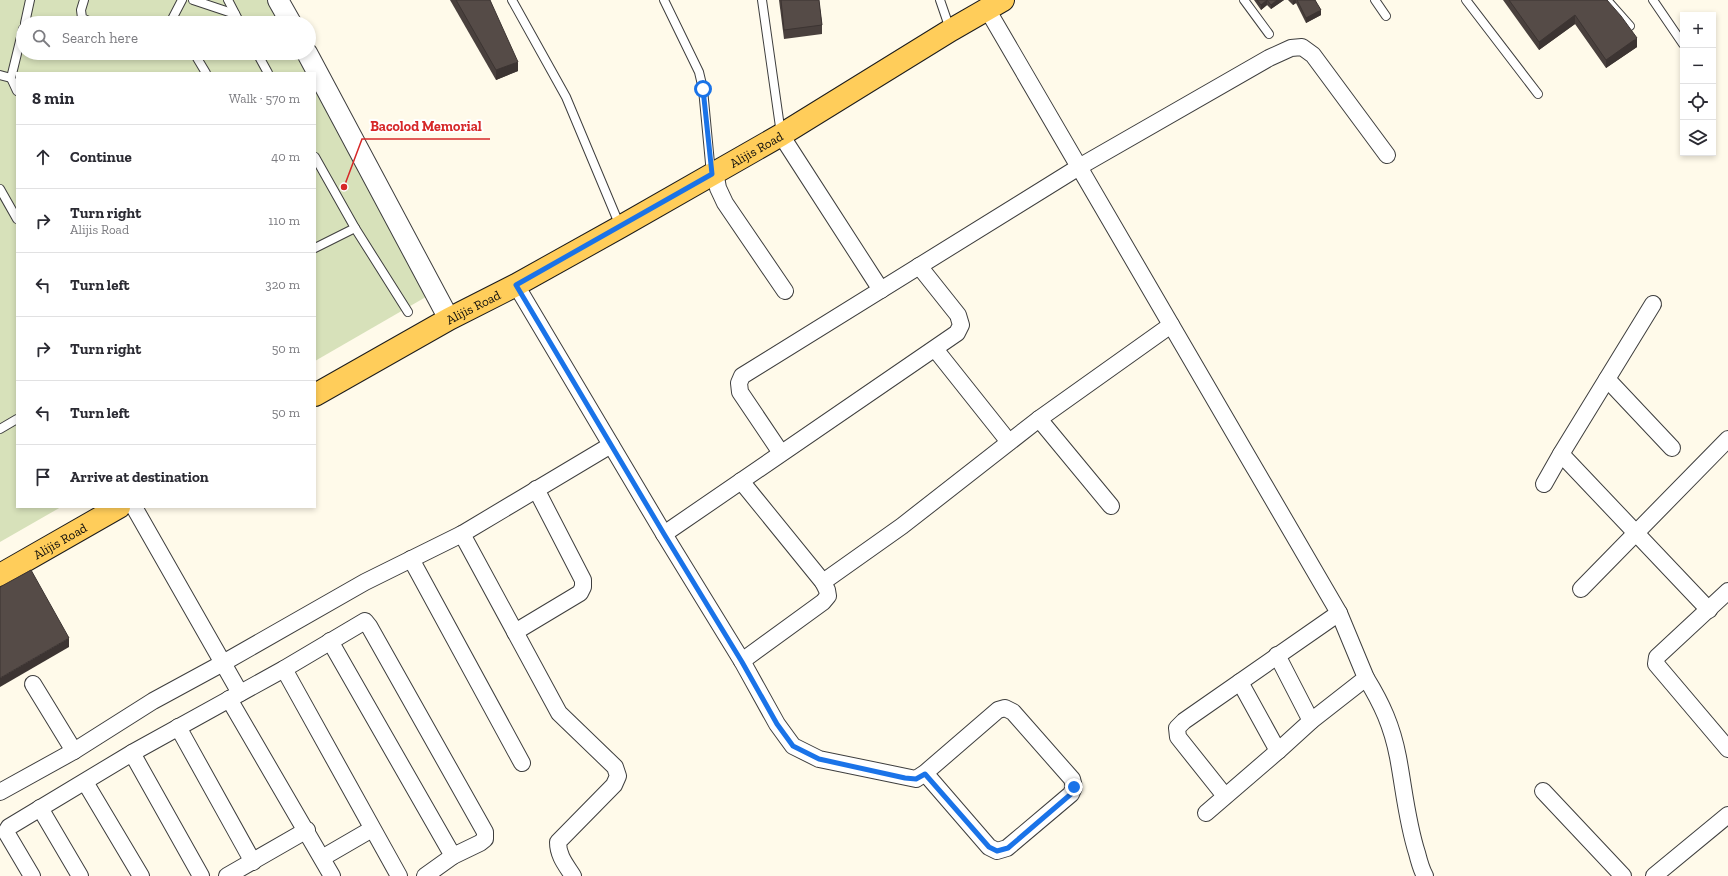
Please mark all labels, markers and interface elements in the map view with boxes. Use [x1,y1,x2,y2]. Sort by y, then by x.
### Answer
map controls [1680,12,1716,156]
button: + [1680,12,1716,48]
search box [16,16,316,60]
icon: search [30,27,52,49]
text: Search here [62,29,138,47]
button: − [1680,48,1716,84]
route start [694,80,712,98]
button: locate [1680,84,1716,120]
text: 8 min [32,88,74,108]
text: Walk · 570 m [229,91,300,106]
callout: Bacolod Memorial [362,113,490,139]
text: Bacolod Memorial [370,118,482,135]
button: layers [1680,120,1716,156]
street label: Alijis Road [727,128,785,170]
icon: ahead [32,146,54,168]
text: Continue [70,148,132,166]
text: 40 m [271,149,300,164]
text: Turn right [70,204,141,222]
icon: right [32,210,54,232]
text: 110 m [268,213,300,228]
text: Alijis Road [70,222,129,237]
icon: left [32,274,54,296]
text: Turn left [70,276,130,294]
text: 320 m [265,277,300,292]
street label: Alijis Road [443,287,503,327]
icon: right [32,338,54,360]
text: Turn right [70,340,141,358]
text: 50 m [272,341,300,356]
icon: left [32,402,54,424]
text: Turn left [70,404,130,422]
text: 50 m [272,405,300,420]
icon: arrive [32,466,54,488]
text: Arrive at destination [70,468,209,486]
street label: Alijis Road [31,520,89,562]
route end [1065,778,1083,796]

